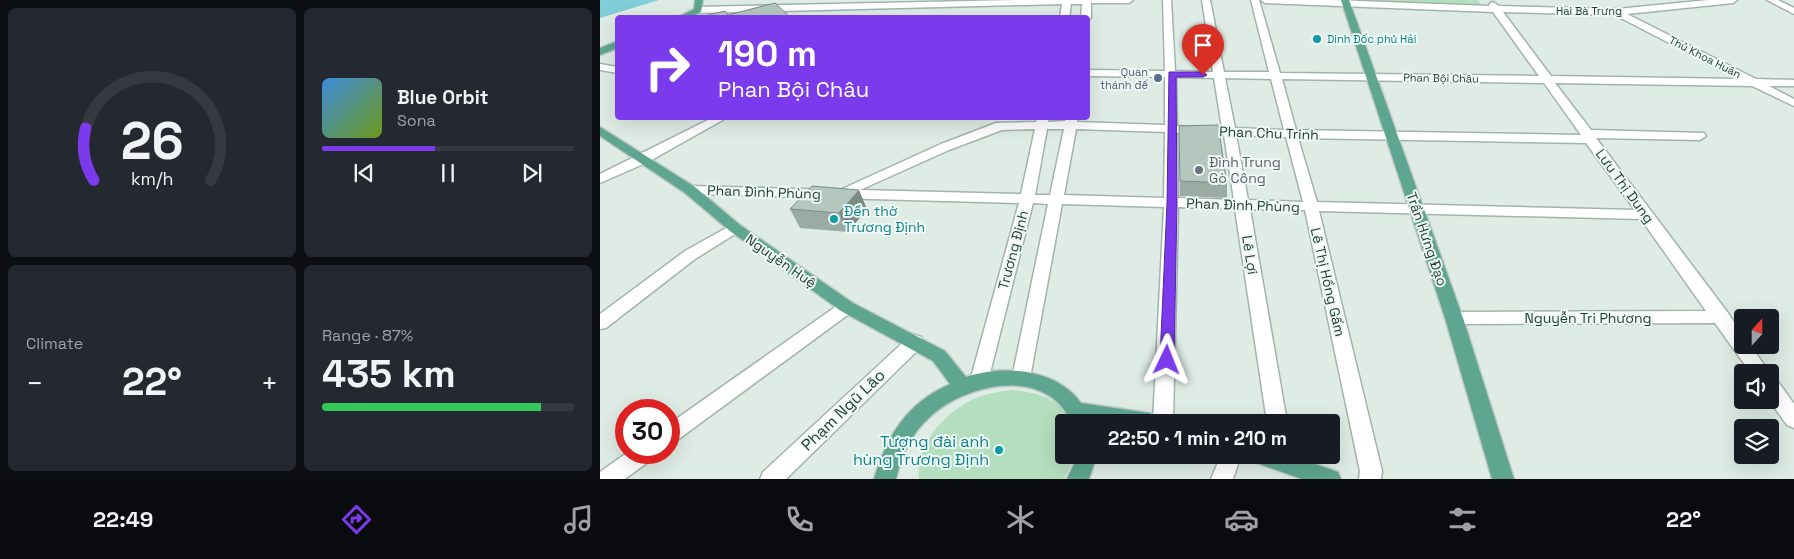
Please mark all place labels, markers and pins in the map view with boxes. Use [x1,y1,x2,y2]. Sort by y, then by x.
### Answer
pin [1182,24,1224,75]
place label: Dinh Đốc phủ Hải [1327,32,1417,46]
marker: Dinh Đốc phủ Hải [1311,33,1323,45]
place label: Quan thánh đế [1100,65,1148,92]
marker: Quan thánh đế [1152,72,1164,84]
place label: Đình Trung Gò Công [1209,153,1281,187]
marker: Đình Trung Gò Công [1193,164,1205,176]
place label: Đền thờ Trương Định [844,202,925,236]
marker: Đền thờ Trương Định [828,213,840,225]
place label: Tượng đài anh hùng Trương Định [853,431,989,470]
marker: Tượng đài anh hùng Trương Định [993,444,1005,456]

